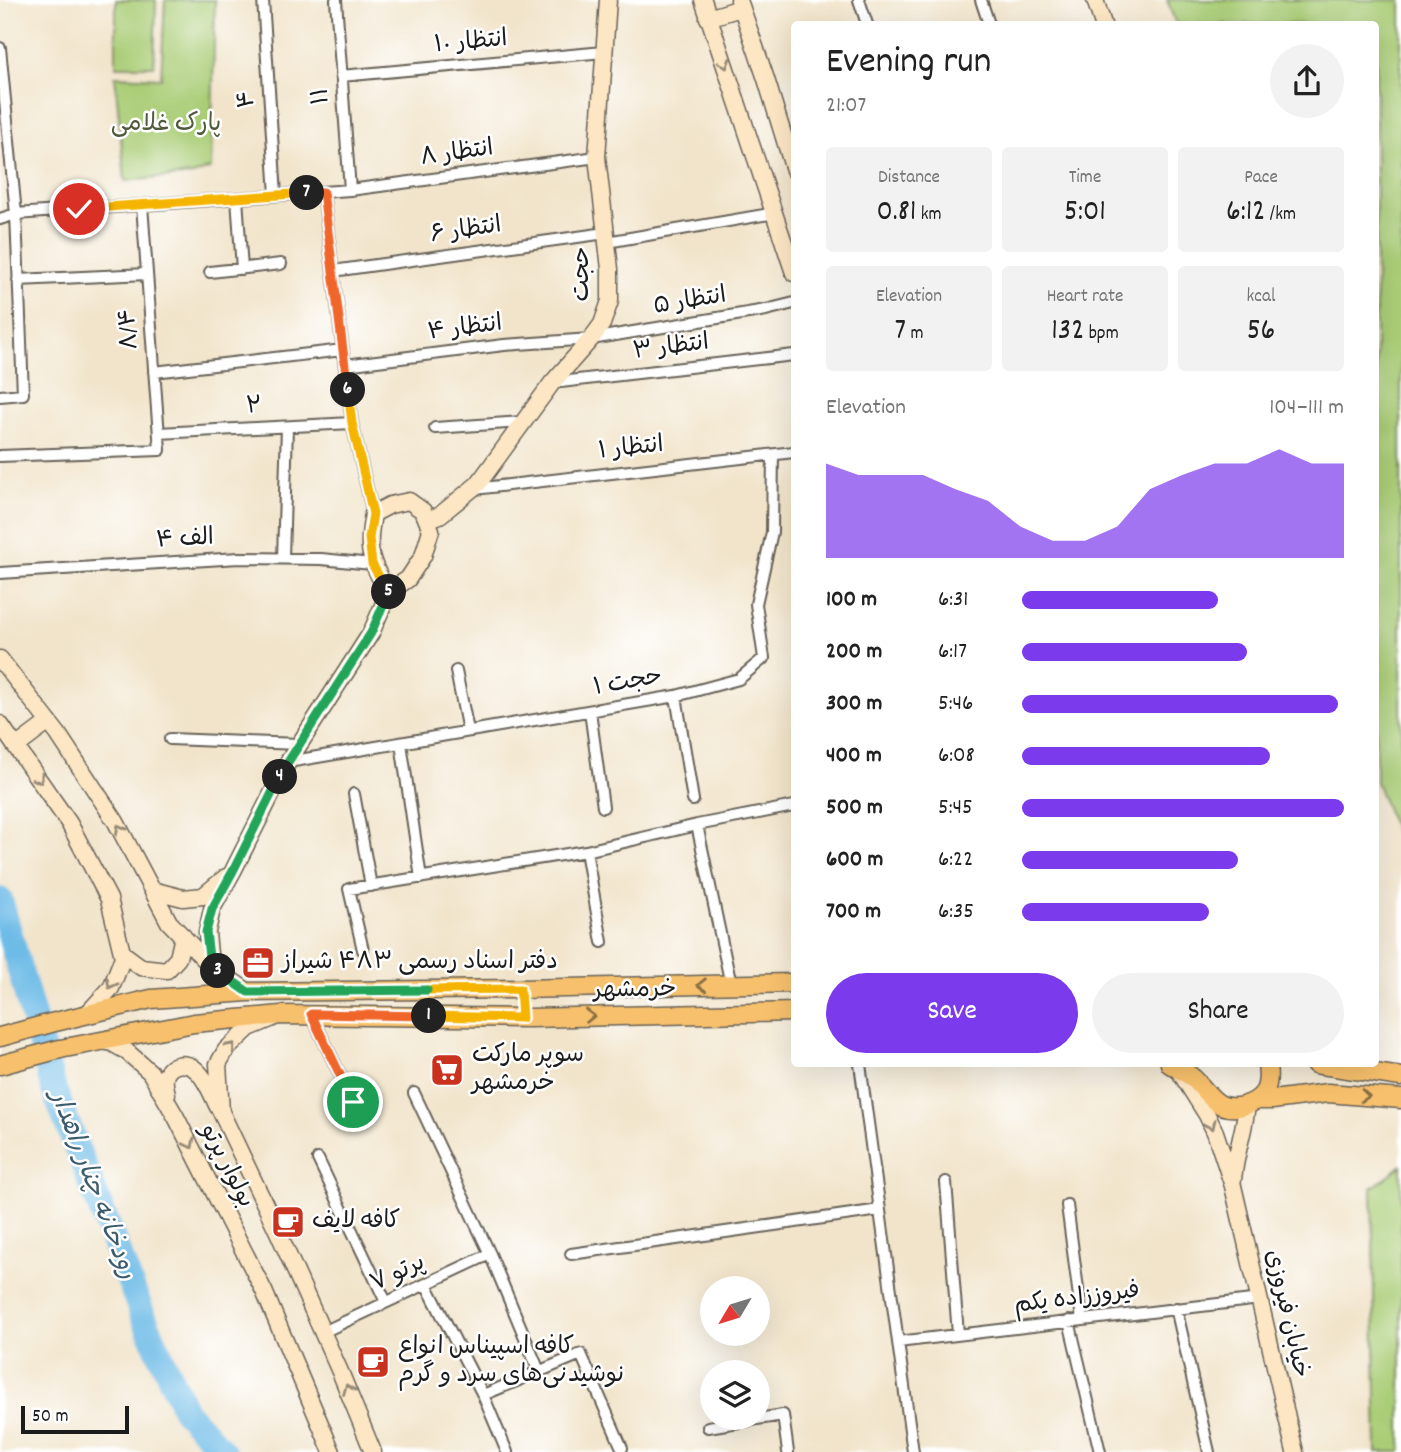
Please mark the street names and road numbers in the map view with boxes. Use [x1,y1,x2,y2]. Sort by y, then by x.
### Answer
street label: انتظار ۱۰ [433,23,509,63]
street label: ۱۱ [304,86,340,106]
street label: ۴ [230,89,266,109]
street label: انتظار ۸ [418,132,496,176]
street label: انتظار ۶ [428,209,504,253]
street label: حجت [566,247,600,301]
street label: انتظار ۵ [651,279,729,325]
street label: ۸/۴ [112,307,148,351]
street label: انتظار ۴ [426,308,504,350]
street label: انتظار ۳ [631,326,711,370]
street label: ۲ [245,390,263,424]
street label: انتظار ۱ [597,429,665,469]
street label: ۴ الف [155,522,215,558]
street label: حجت ۱ [591,660,665,706]
street label: خرمشهر [591,973,677,1009]
street label: بولوار پرتو [190,1117,262,1214]
street label: پرتو ۷ [365,1247,431,1301]
street label: خیابان فیروزی [1255,1247,1317,1381]
street label: فیروززاده یکم [1012,1274,1142,1324]

